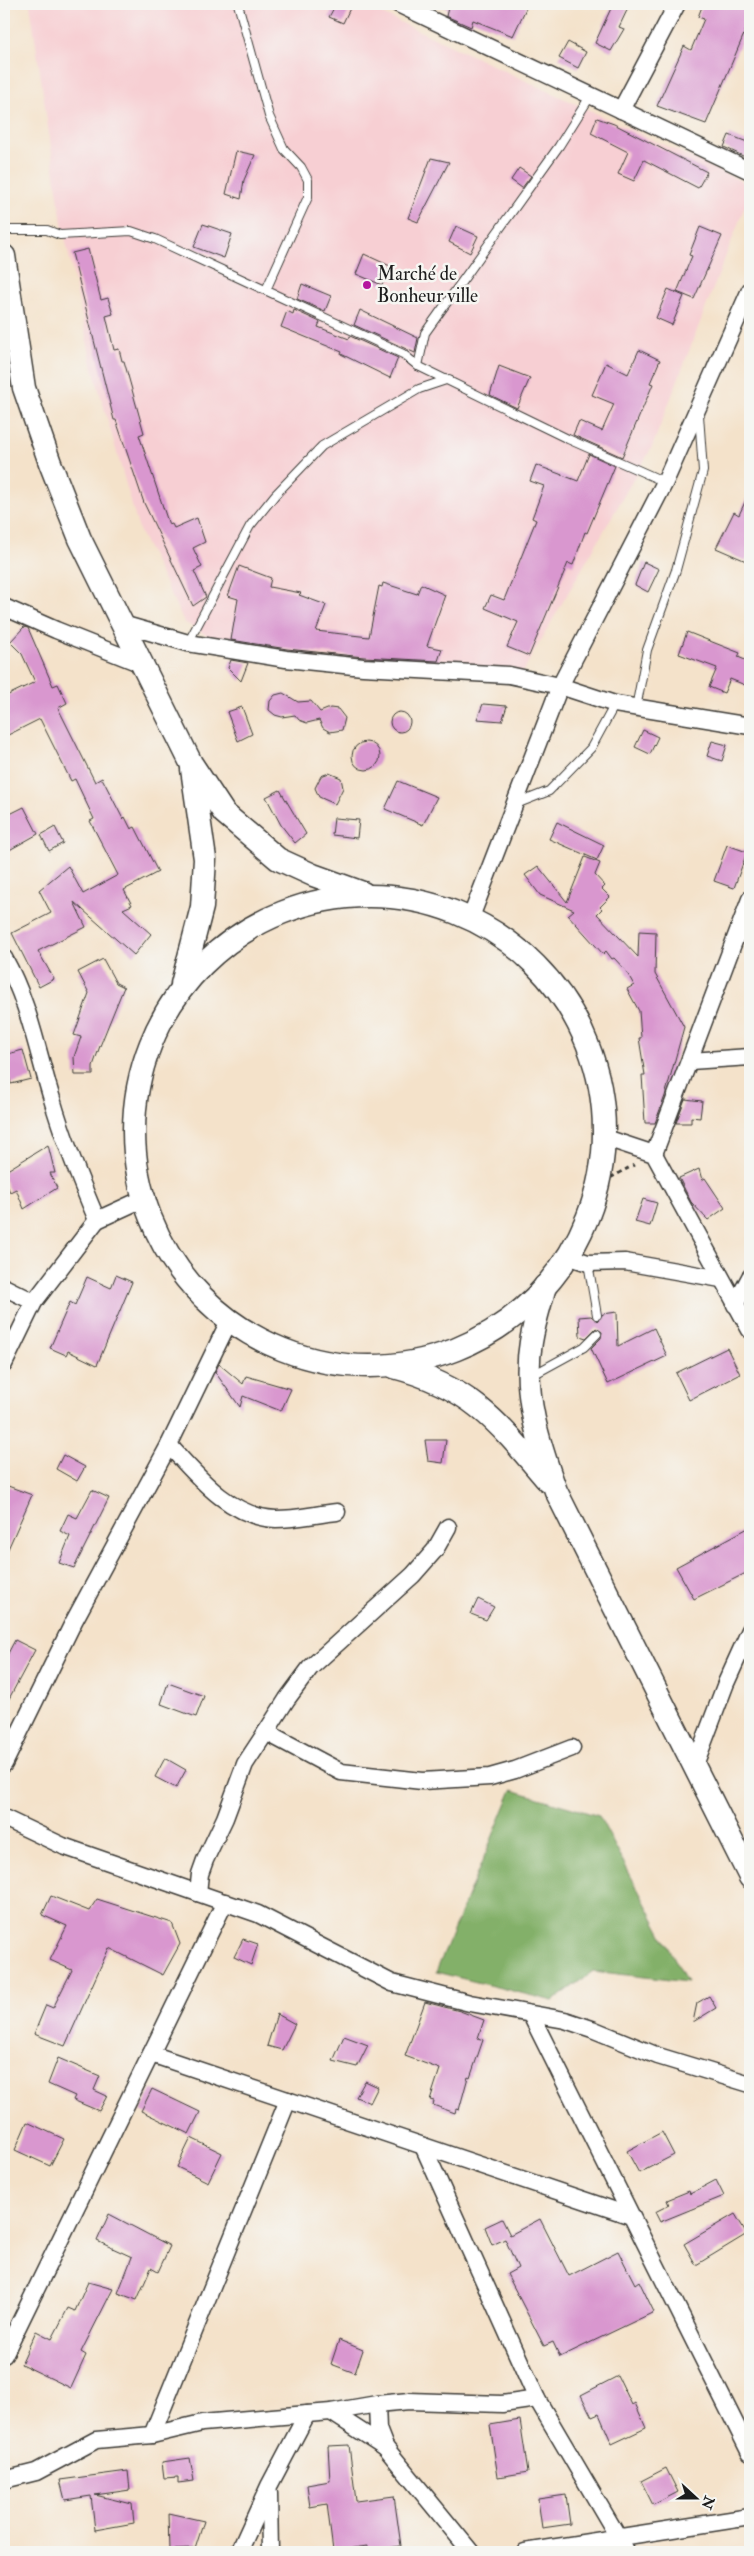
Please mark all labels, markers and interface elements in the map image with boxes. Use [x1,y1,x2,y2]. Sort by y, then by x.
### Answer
place label: Marché de Bonheur ville [377,262,478,308]
marker: Marché de Bonheur ville [361,279,373,291]
north arrow [672,2474,722,2524]
text: N [697,2493,718,2512]

